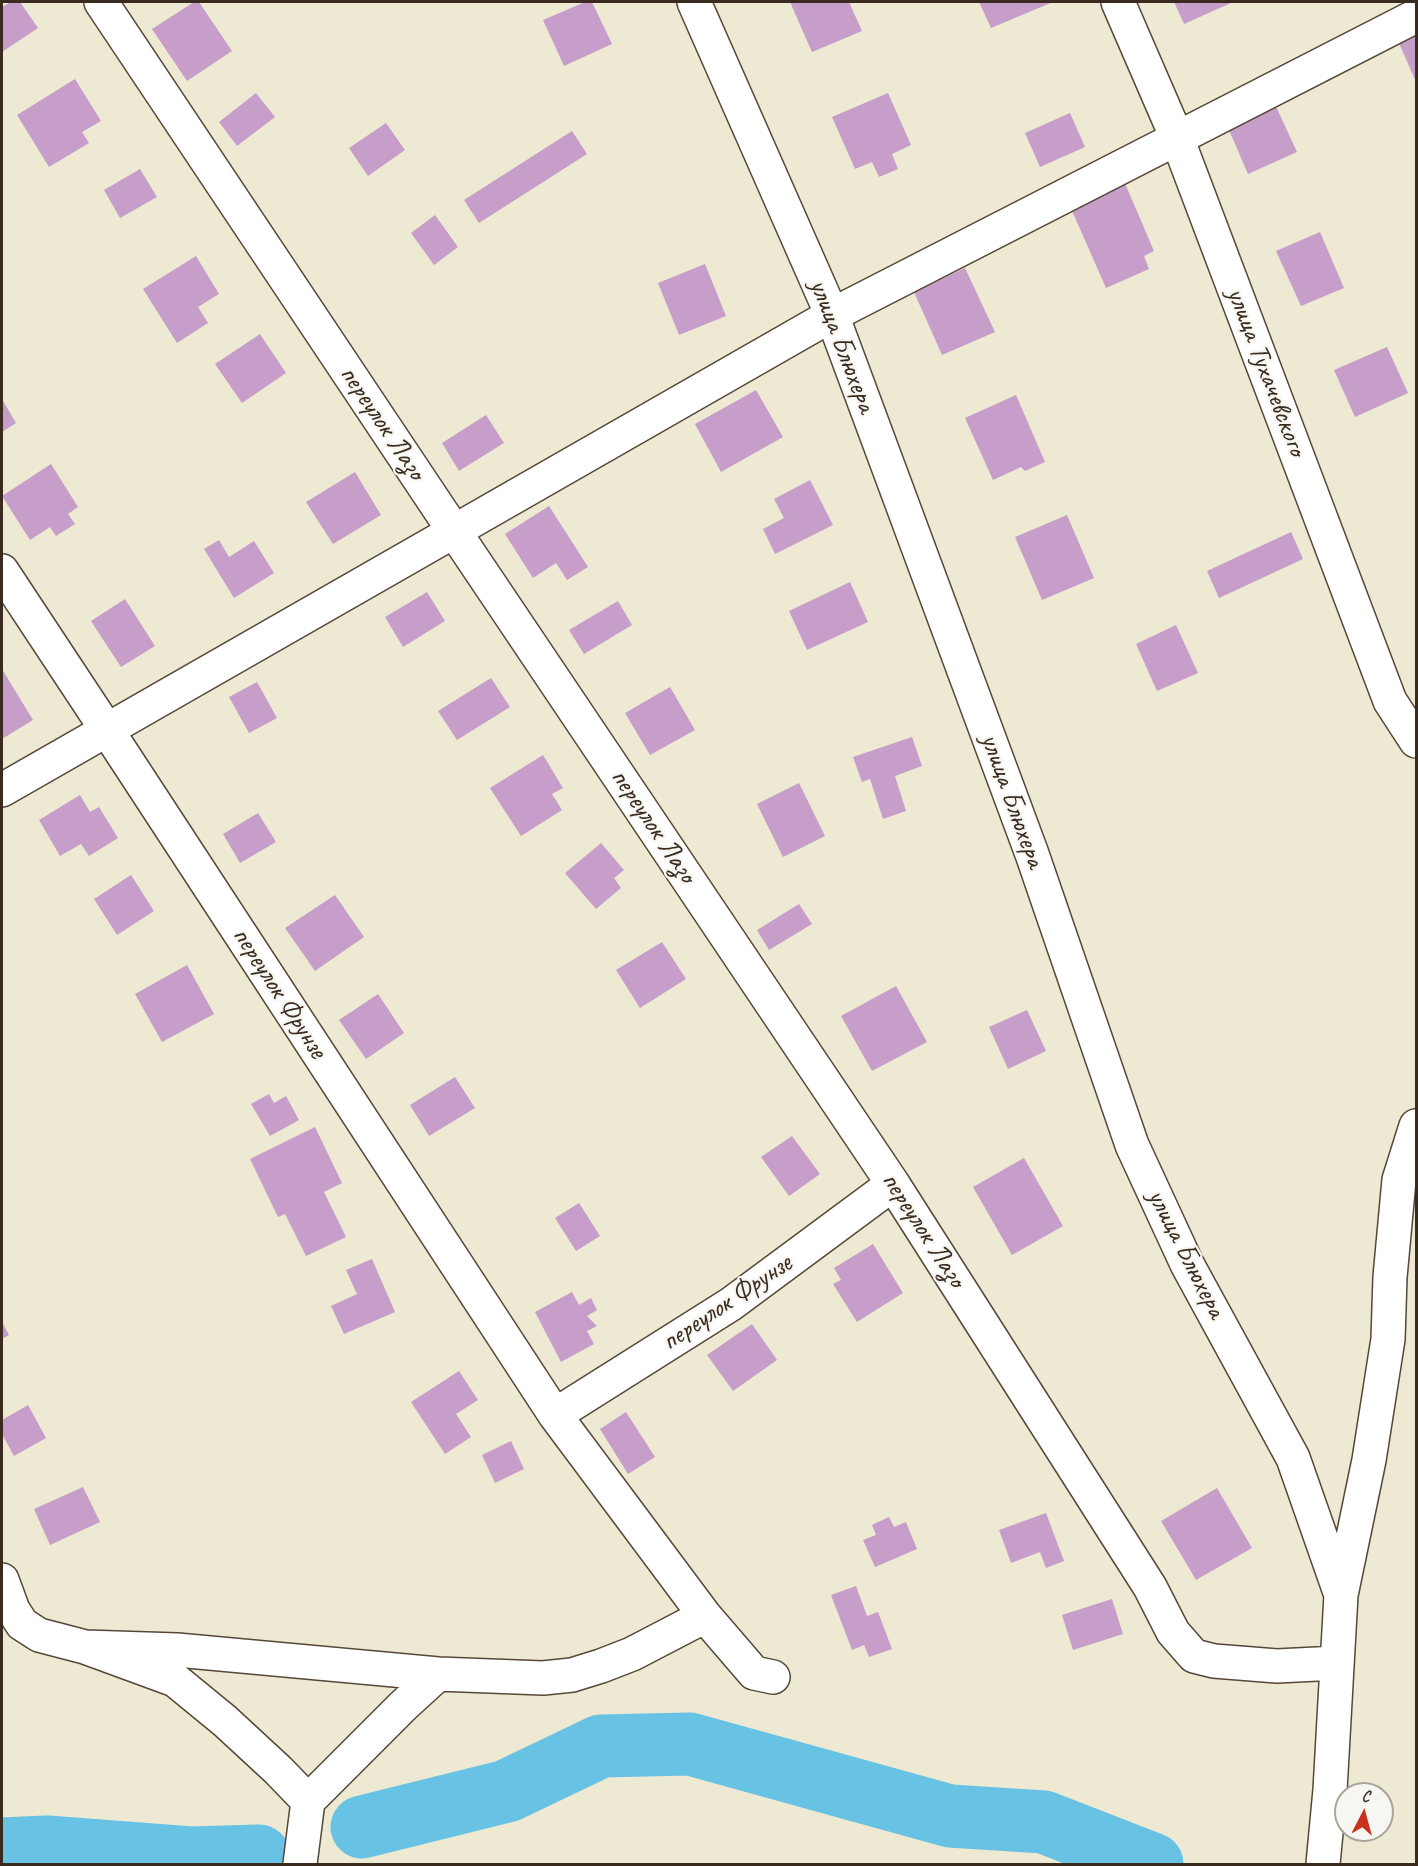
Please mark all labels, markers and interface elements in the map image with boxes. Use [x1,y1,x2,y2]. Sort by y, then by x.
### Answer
street label: улица Блюхера [801,275,883,417]
street label: улица Тухачевского [1219,283,1313,461]
street label: переулок Лазо [331,359,433,487]
street label: улица Блюхера [972,729,1052,873]
street label: переулок Лазо [602,762,704,890]
street label: переулок Фрунзе [224,921,334,1065]
street label: переулок Лазо [873,1166,973,1294]
street label: улица Блюхера [1139,1184,1233,1324]
street label: переулок Фрунзе [655,1247,799,1359]
north arrow [1334,1782,1394,1842]
text: С [1361,1786,1371,1806]

